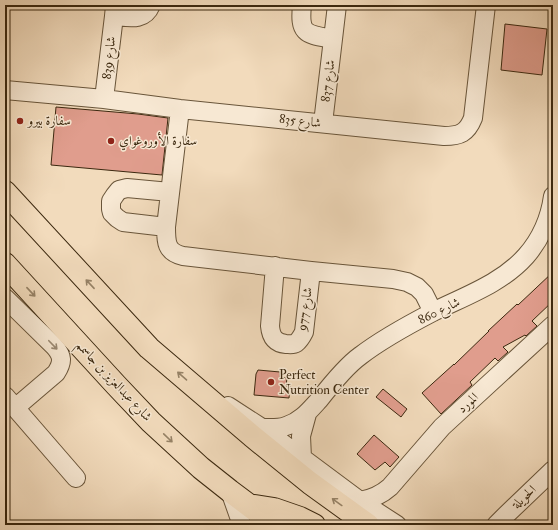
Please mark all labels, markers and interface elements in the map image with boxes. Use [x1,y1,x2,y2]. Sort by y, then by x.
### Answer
street label: شارع 839 [99,36,122,81]
street label: شارع 837 [317,59,342,103]
street label: شارع 835 [278,111,322,134]
place label: سفارة بيرو [26,113,71,129]
marker: سفارة بيرو [15,116,25,126]
place label: سفارة الأوروغواي [119,132,197,151]
marker: سفارة الأوروغواي [106,136,116,146]
one-way arrow [85,279,95,289]
street label: شارع 977 [294,286,319,333]
one-way arrow [27,287,36,298]
street label: شارع 860 [415,294,464,331]
street label: شارع عبدالعزيز بن جاسمم [70,337,155,427]
one-way arrow [48,340,57,350]
place label: Perfect Nutrition Center [279,367,369,398]
one-way arrow [176,371,187,380]
marker: Perfect Nutrition Center [266,377,276,387]
street label: المورد [454,389,482,417]
one-way arrow [163,433,173,442]
street label: الحويلة [508,482,540,513]
one-way arrow [331,498,342,506]

